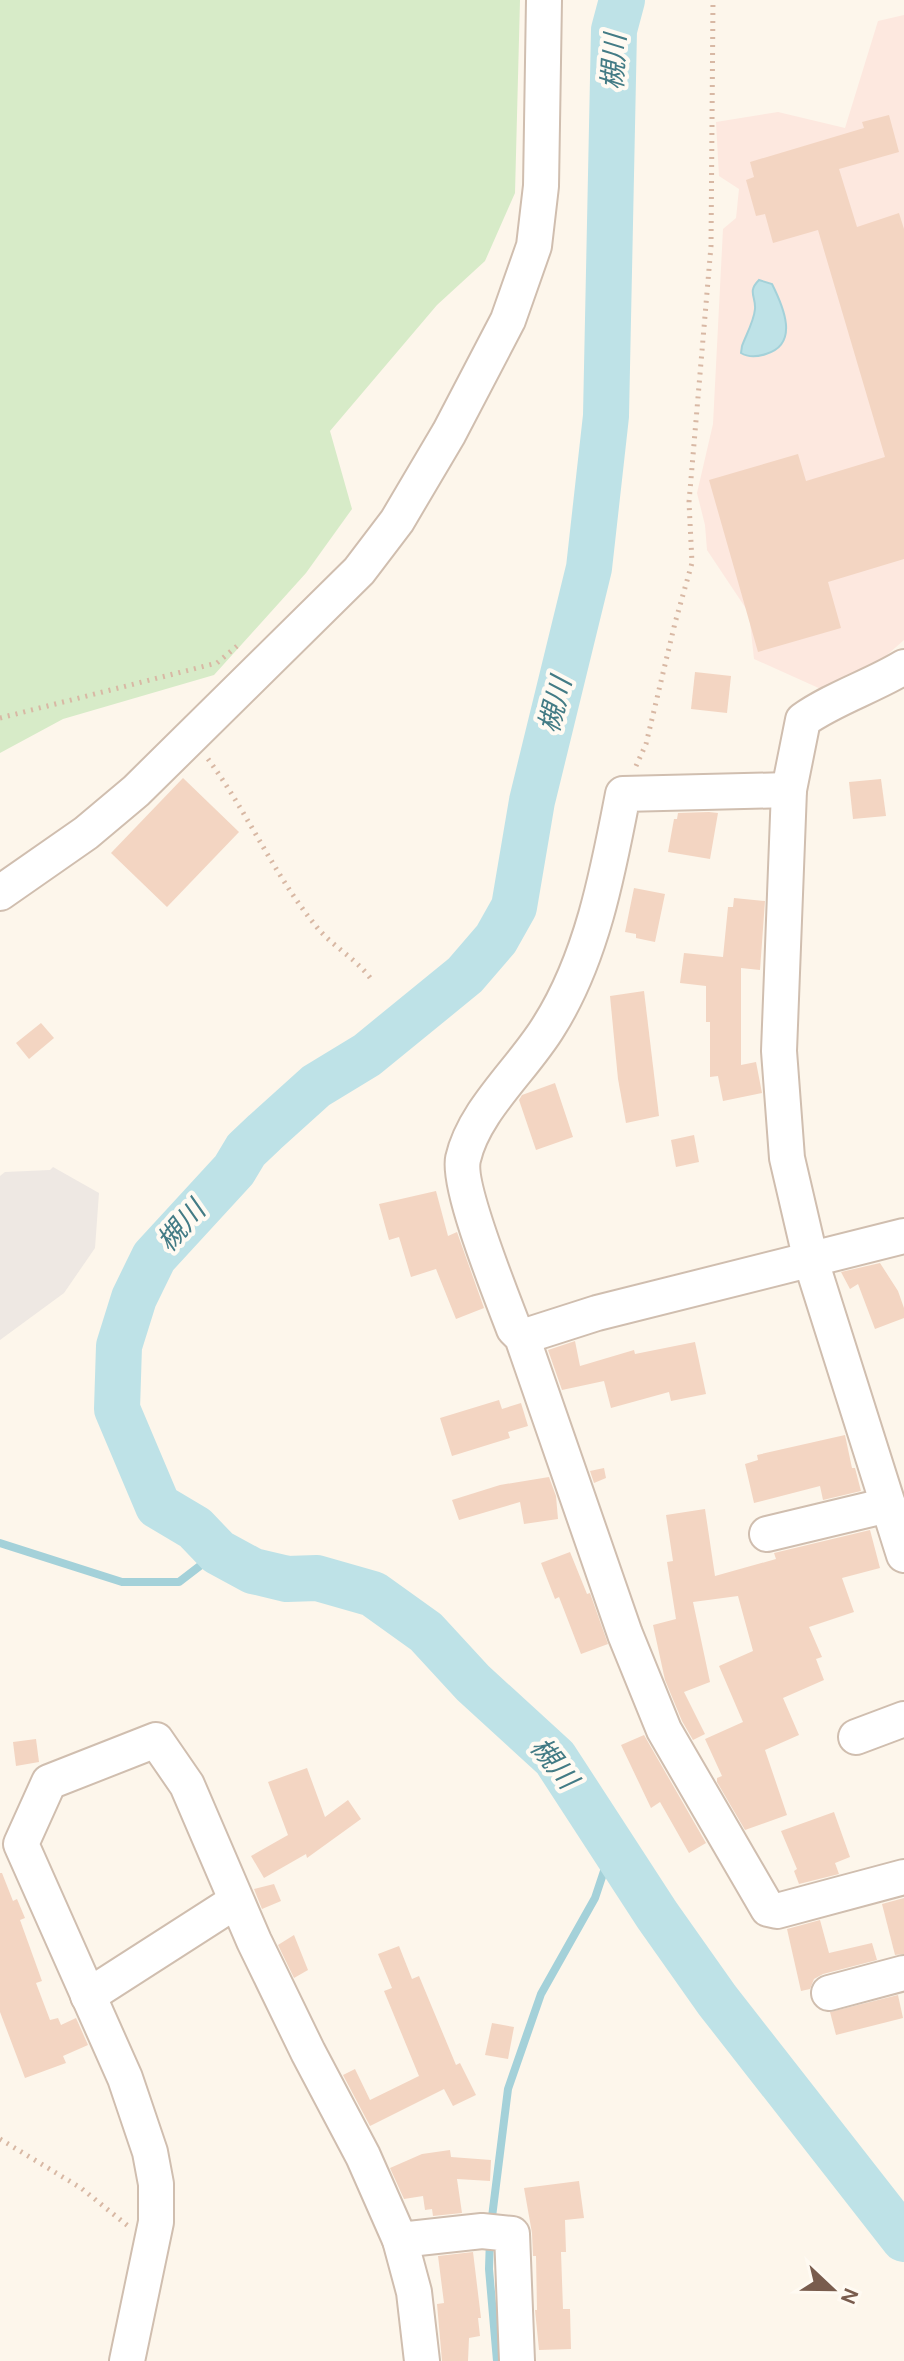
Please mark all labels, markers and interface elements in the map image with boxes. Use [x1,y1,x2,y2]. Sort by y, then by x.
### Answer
water label: 槻川 [596,30,632,91]
water label: 槻川 [532,671,579,736]
water label: 槻川 [150,1192,214,1258]
water label: 槻川 [524,1731,586,1797]
north arrow [792,2249,872,2329]
text: N [835,2284,865,2308]

